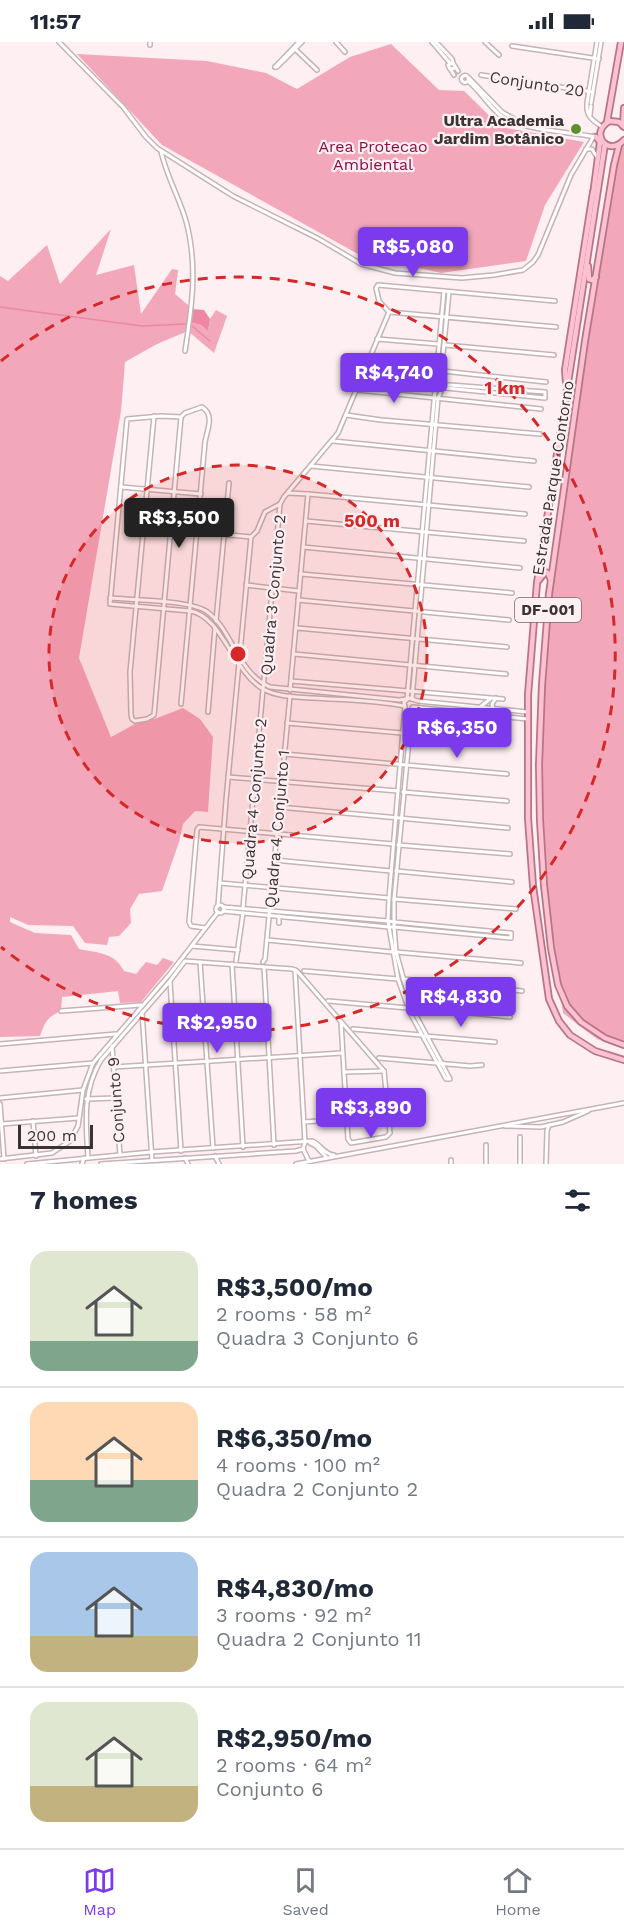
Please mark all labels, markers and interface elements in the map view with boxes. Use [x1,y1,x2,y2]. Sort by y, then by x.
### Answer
text: 11:57 [30,9,81,34]
street label: Conjunto 20 [488,67,586,101]
place label: Ultra Academia Jardim Botânico [434,111,565,148]
marker: Ultra Academia Jardim Botânico [569,122,583,136]
park label: Area Protecao Ambiental [318,137,428,174]
pin: R$5,080 [358,227,468,278]
text: R$5,080 [372,234,454,258]
pin: R$4,740 [339,353,449,404]
text: R$4,740 [354,360,434,384]
text: 1 km [484,377,526,398]
street label: Estrada Parque Contorno [528,379,578,577]
pin: R$3,500 [124,498,234,549]
text: R$3,500 [138,505,220,529]
text: 500 m [344,510,400,531]
street label: Quadra 3 Conjunto 2 [256,514,290,676]
road number: DF-001 [515,598,581,622]
centre of rings [228,644,248,664]
pin: R$6,350 [402,708,512,759]
text: R$6,350 [416,715,498,739]
street label: Quadra 4 Conjunto 2 [237,717,271,881]
street label: Quadra 4 Conjunto 1 [261,749,293,909]
pin: R$4,830 [406,977,516,1028]
text: R$4,830 [420,984,502,1008]
pin: R$2,950 [162,1003,272,1054]
text: R$2,950 [176,1010,258,1034]
street label: Conjunto 9 [104,1056,128,1144]
pin: R$3,890 [316,1088,426,1139]
text: R$3,890 [330,1095,412,1119]
scale bar [18,1122,93,1150]
text: 200 m [27,1126,77,1145]
icon: filters [561,1184,594,1217]
text: 7 homes [30,1185,138,1215]
text: R$3,500/mo [216,1272,373,1302]
icon: home [78,1275,150,1347]
text: 2 rooms · 58 m² [216,1302,371,1326]
text: Quadra 3 Conjunto 6 [216,1326,419,1350]
text: R$6,350/mo [216,1423,372,1453]
icon: home [78,1426,150,1498]
text: 4 rooms · 100 m² [216,1453,380,1477]
text: Quadra 2 Conjunto 2 [216,1477,418,1501]
text: R$4,830/mo [216,1573,374,1603]
icon: home [78,1576,150,1648]
text: 3 rooms · 92 m² [216,1603,371,1627]
text: Quadra 2 Conjunto 11 [216,1627,422,1651]
text: R$2,950/mo [216,1723,372,1753]
icon: home [78,1726,150,1798]
text: 2 rooms · 64 m² [216,1753,372,1777]
text: Conjunto 6 [216,1777,323,1801]
tab: Map [83,1864,116,1919]
tab: Saved [282,1864,329,1919]
tab: Home [495,1864,541,1919]

